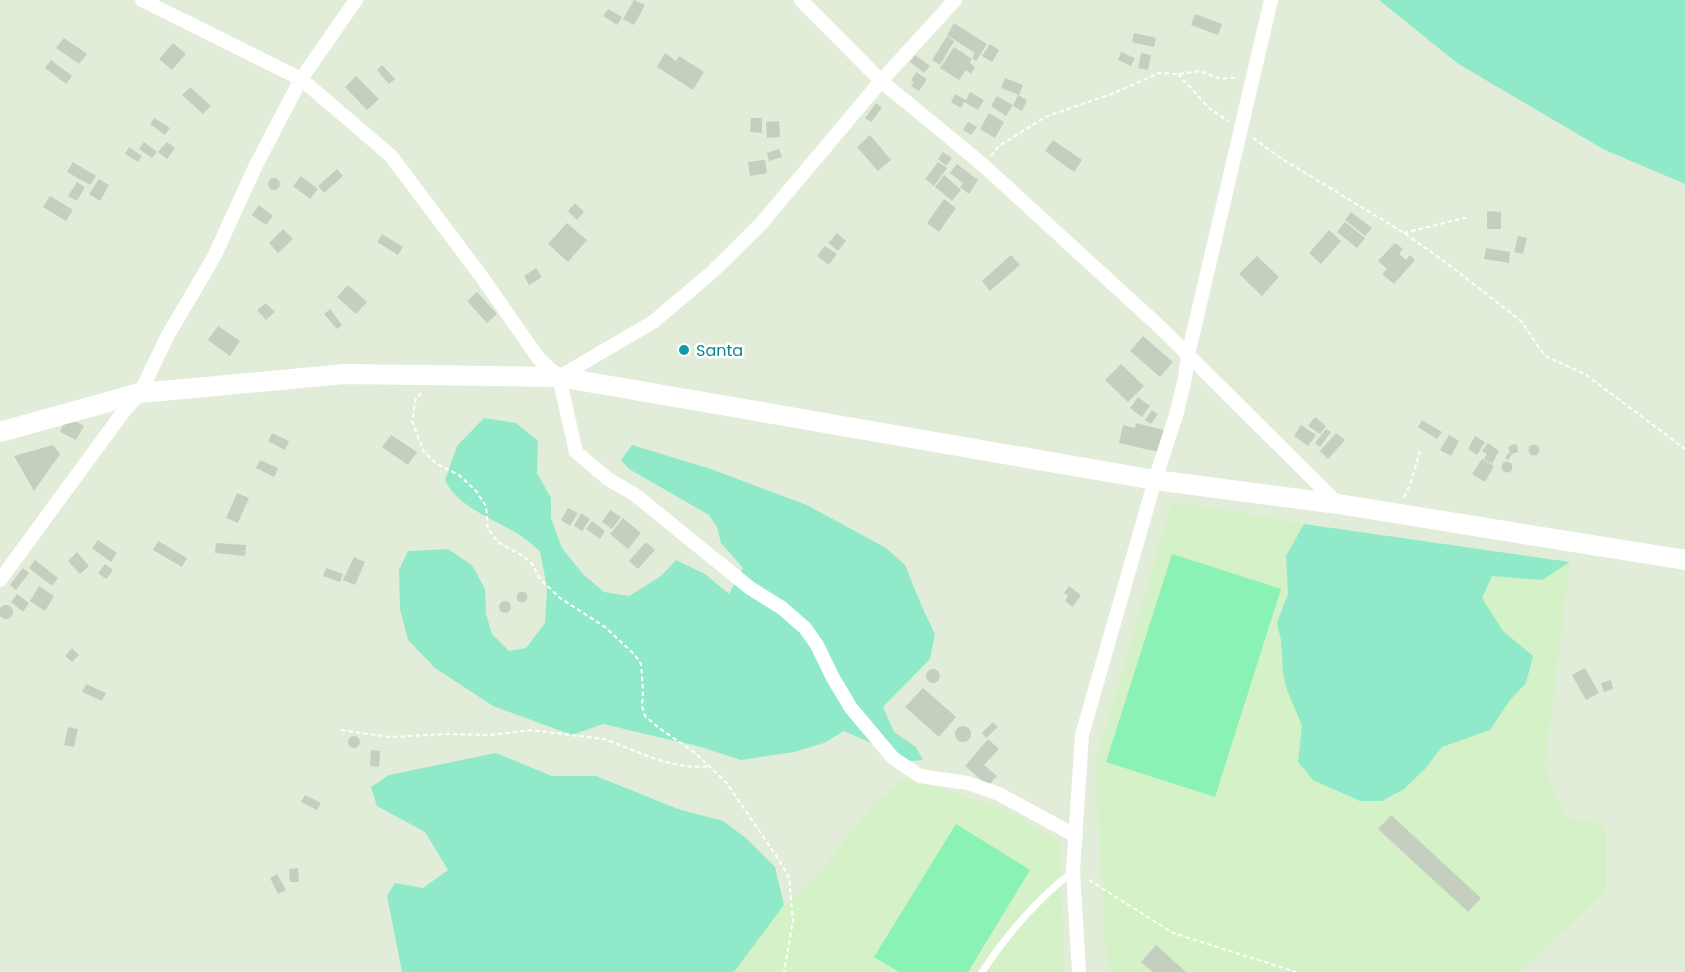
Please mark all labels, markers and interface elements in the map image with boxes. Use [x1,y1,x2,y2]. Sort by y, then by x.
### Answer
place label: Santa [696,339,743,362]
marker: Santa [677,343,691,357]

